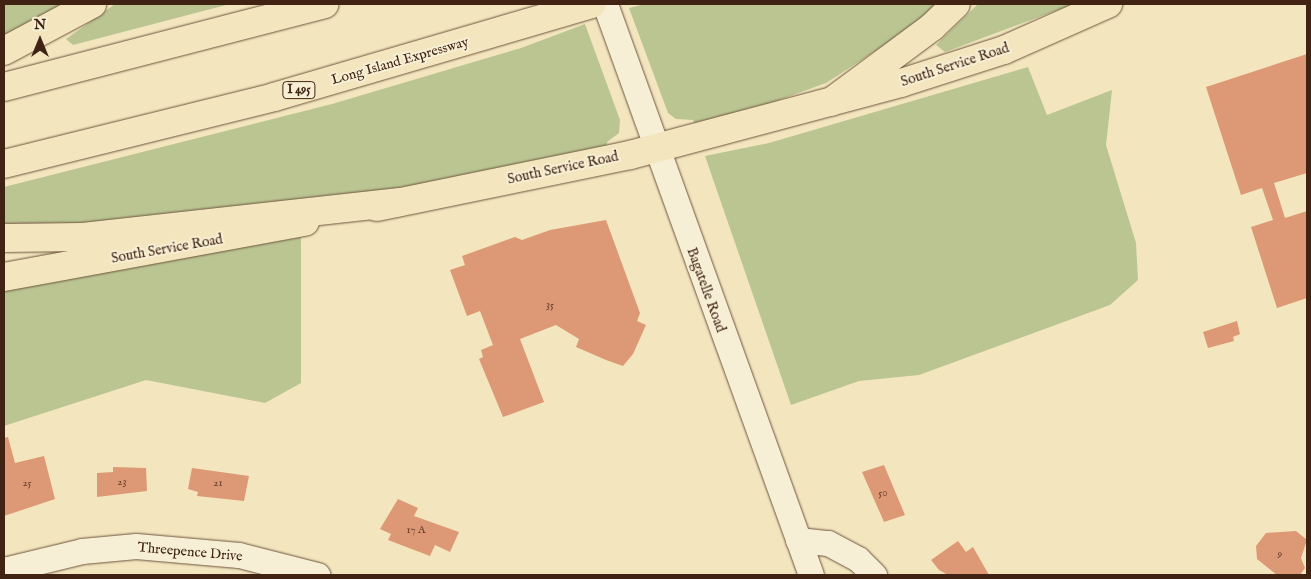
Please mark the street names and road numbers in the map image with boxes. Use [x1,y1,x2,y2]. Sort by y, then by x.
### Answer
street label: Long Island Expressway [329,33,471,89]
street label: South Service Road [899,40,1011,90]
road number: I 495 [282,80,316,100]
street label: South Service Road [506,148,620,188]
street label: South Service Road [110,231,224,267]
street label: Bagatelle Road [683,245,729,335]
street label: Threepence Drive [137,539,243,565]

